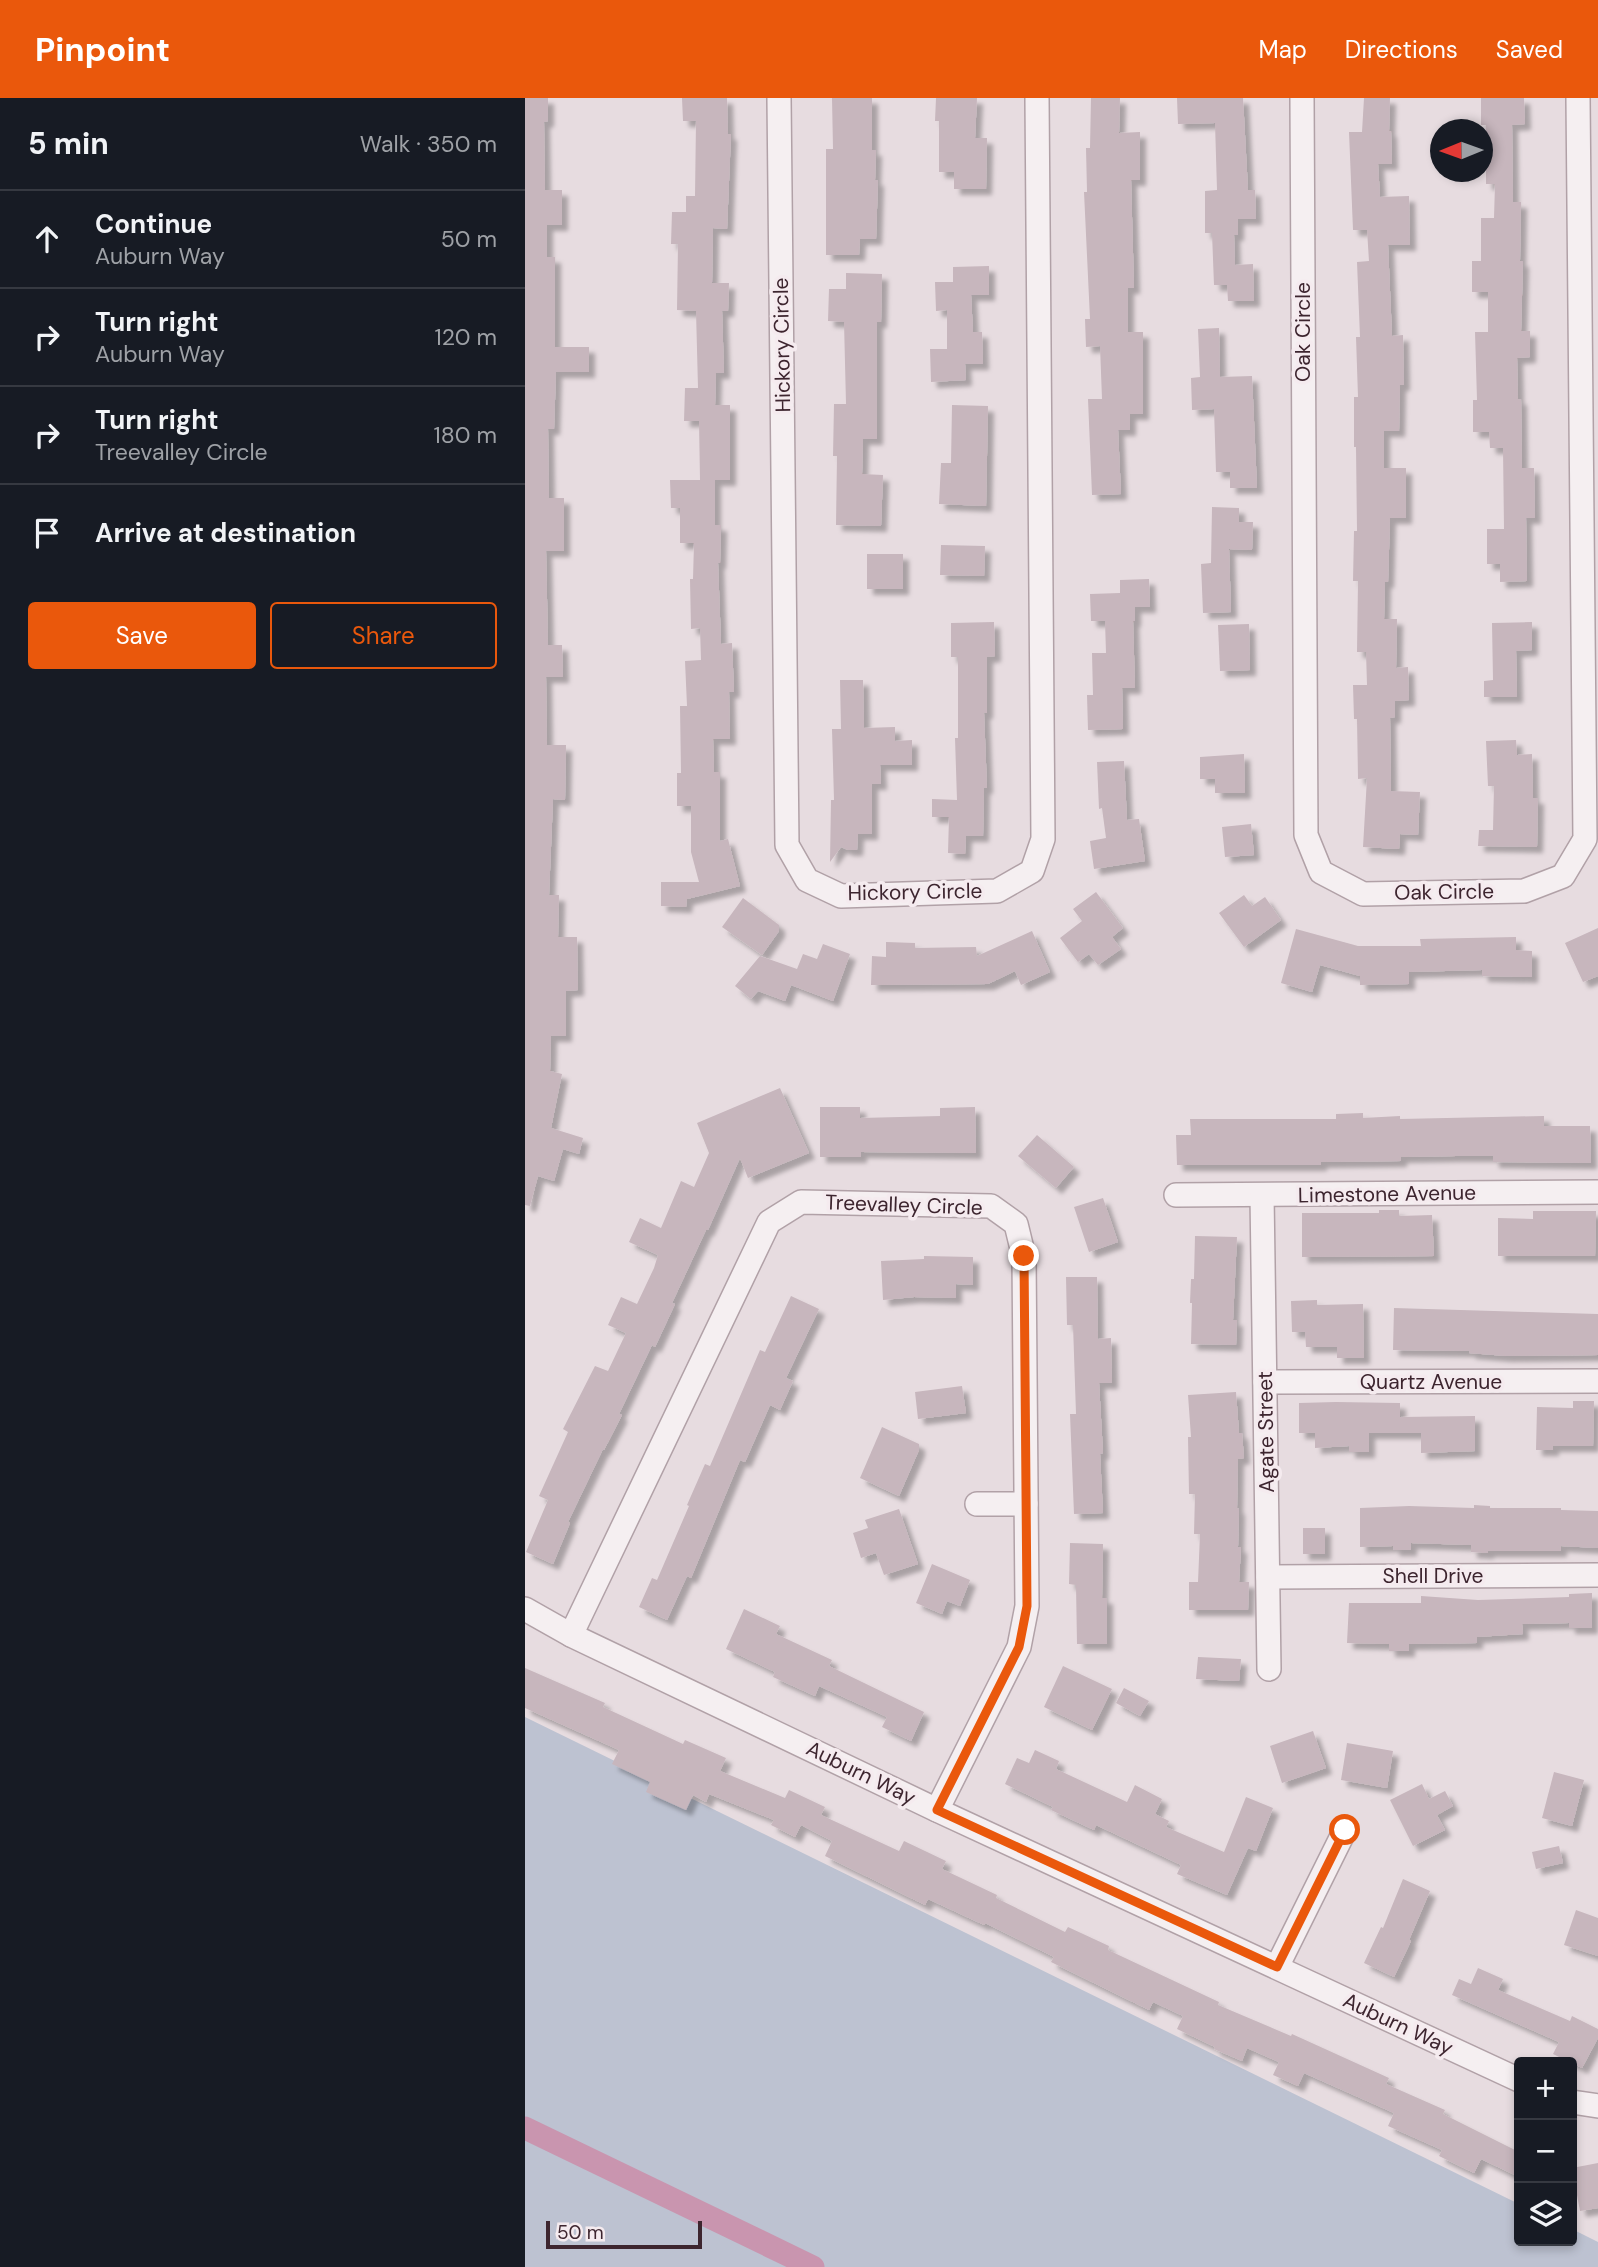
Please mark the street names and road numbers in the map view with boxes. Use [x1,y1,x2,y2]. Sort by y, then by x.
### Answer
street label: Hickory Circle [767,277,797,413]
street label: Oak Circle [1289,282,1317,382]
street label: Hickory Circle [847,877,983,907]
street label: Oak Circle [1394,877,1494,907]
street label: Limestone Avenue [1298,1178,1476,1210]
street label: Treevalley Circle [825,1188,983,1222]
street label: Quartz Avenue [1360,1368,1502,1396]
street label: Agate Street [1251,1371,1281,1493]
street label: Shell Drive [1383,1562,1483,1590]
street label: Auburn Way [802,1734,921,1812]
street label: Auburn Way [1338,1986,1458,2062]

